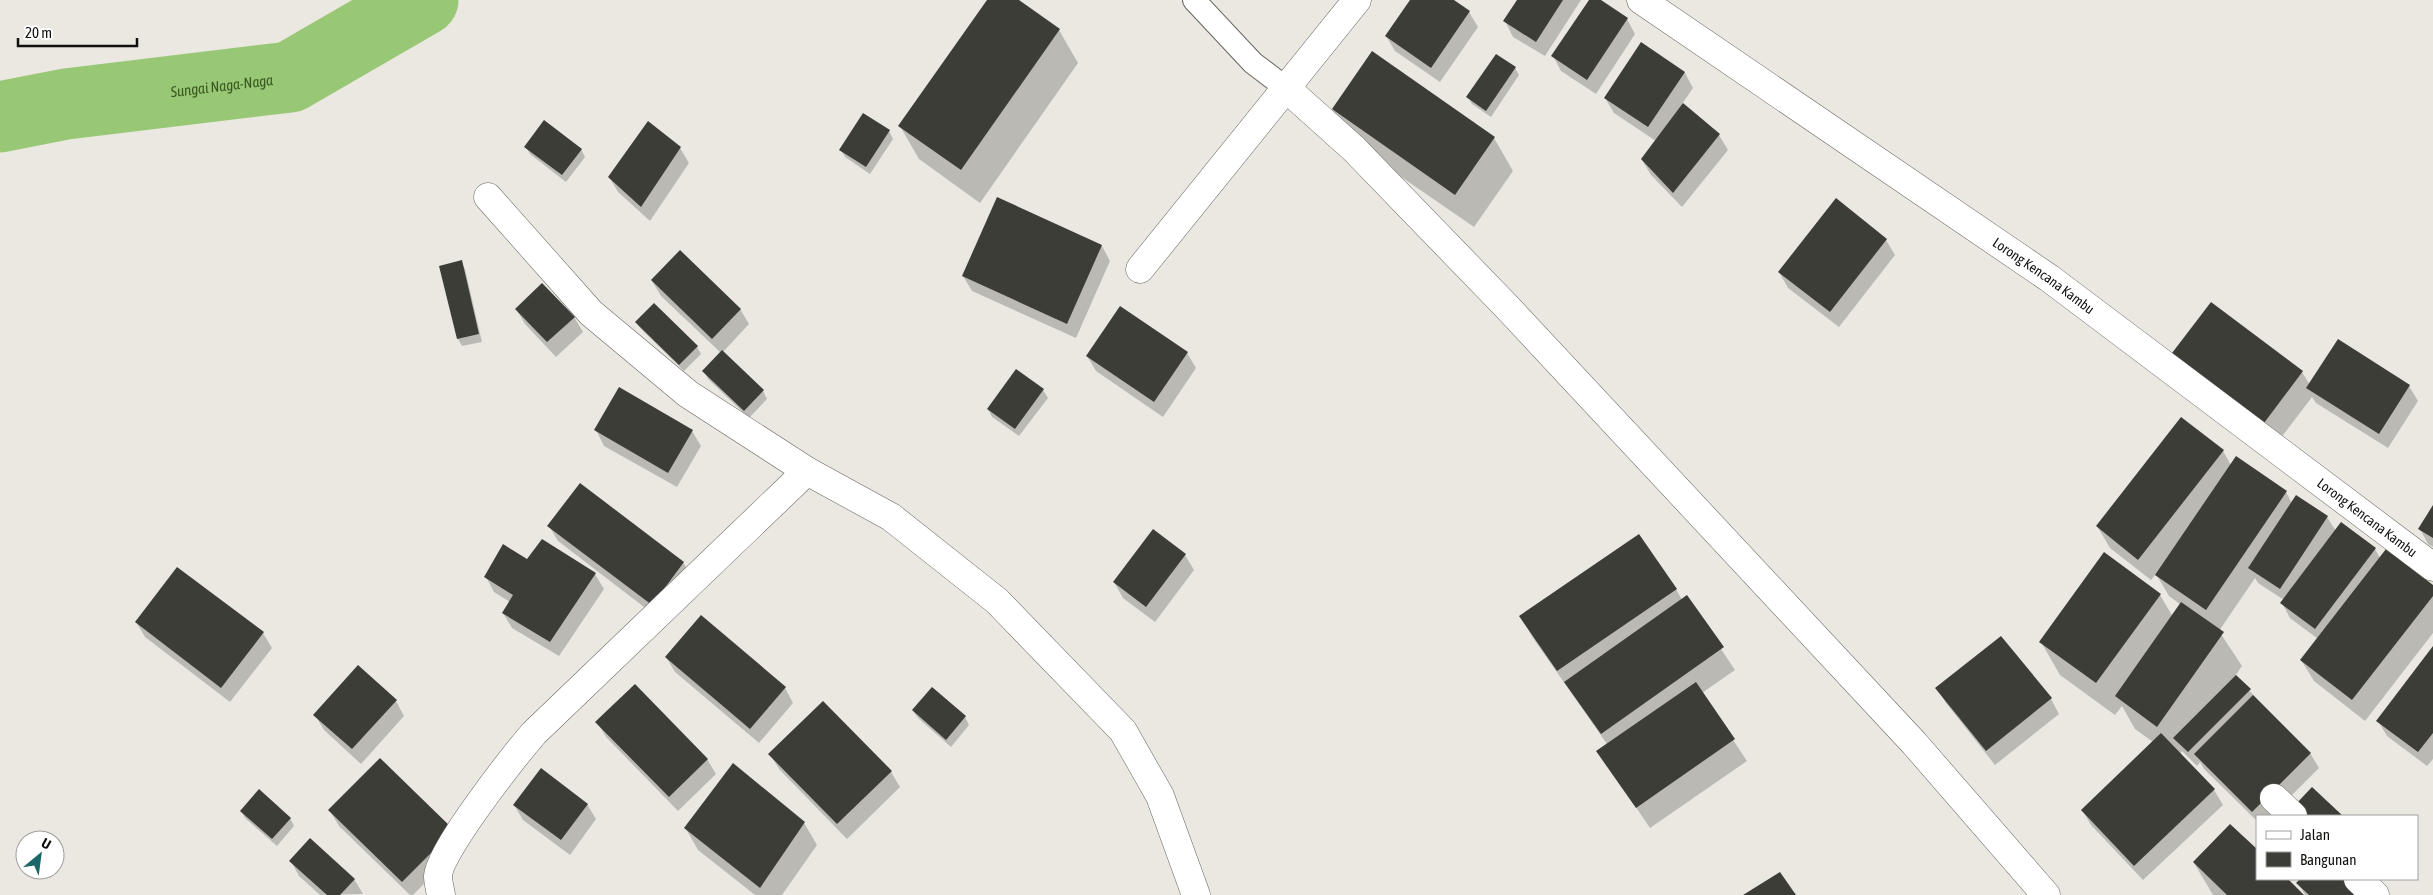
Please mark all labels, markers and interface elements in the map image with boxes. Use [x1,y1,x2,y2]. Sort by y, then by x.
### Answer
scale bar [18,15,136,47]
text: 20 m [25,24,52,41]
water label: Sungai Naga-Naga [168,71,274,100]
street label: Lorong Kencana Kambu [1990,234,2098,317]
street label: Lorong Kencana Kambu [2314,475,2420,560]
legend [2256,815,2418,880]
text: Jalan [2300,826,2330,843]
north arrow [15,830,65,880]
text: U [39,835,54,853]
text: Bangunan [2300,851,2357,868]

